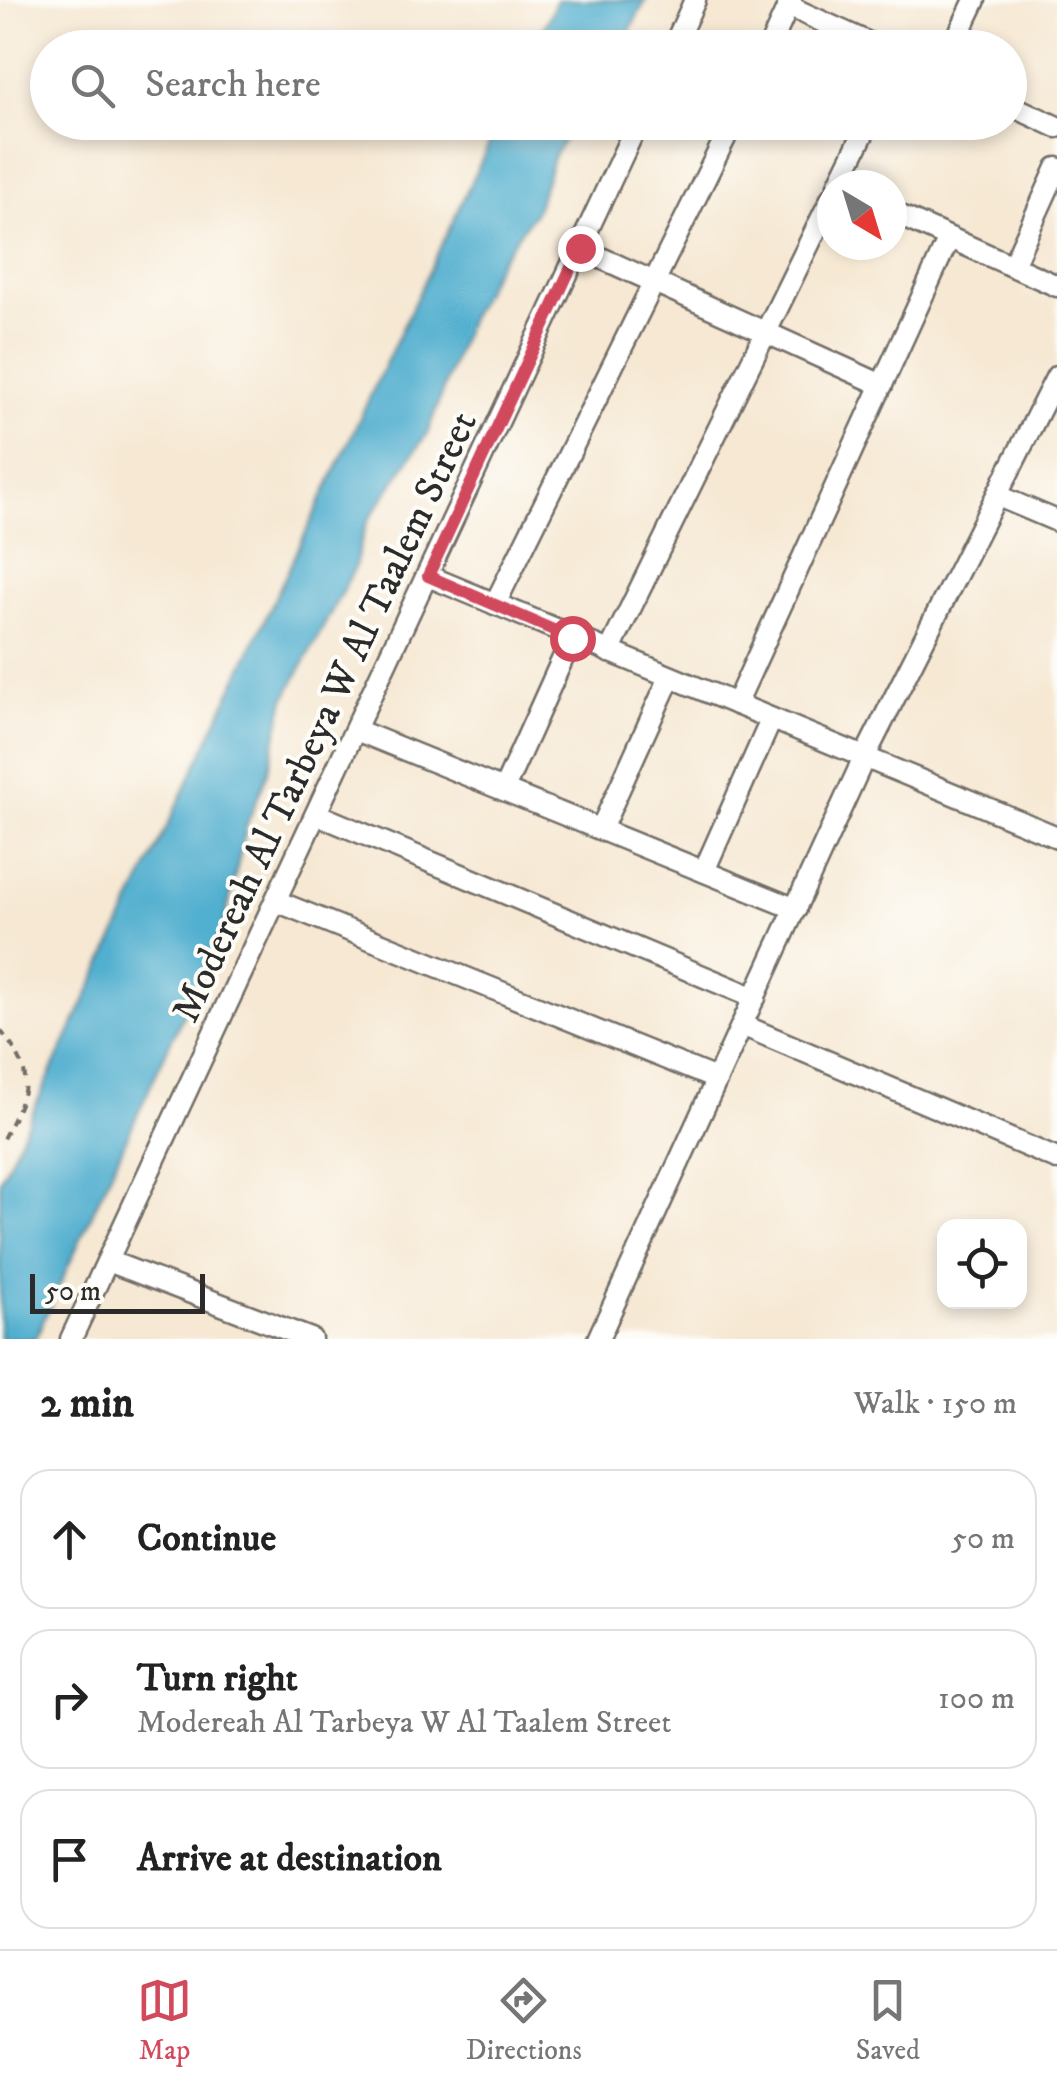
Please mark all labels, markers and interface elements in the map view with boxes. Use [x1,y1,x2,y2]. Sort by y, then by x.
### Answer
search box [30,30,1027,140]
icon: search [65,58,120,113]
text: Search here [145,61,321,109]
north arrow [817,170,907,260]
route end [558,226,604,272]
street label: Modereah Al Tarbeya W Al Taalem Street [162,404,490,1031]
route start [550,616,596,662]
map controls [937,1219,1027,1309]
button: locate [937,1219,1027,1309]
scale bar [30,1269,205,1314]
text: 50 m [45,1274,101,1309]
text: 2 min [40,1378,134,1430]
text: Walk · 150 m [854,1384,1017,1424]
icon: ahead [42,1512,97,1567]
text: Continue [137,1515,276,1563]
text: 50 m [951,1519,1015,1559]
text: Turn right [137,1655,298,1703]
icon: right [42,1672,97,1727]
text: 100 m [938,1679,1015,1719]
text: Modereah Al Tarbeya W Al Taalem Street [137,1703,671,1743]
icon: arrive [42,1832,97,1887]
text: Arrive at destination [137,1835,442,1883]
tab: Map [137,1973,192,2068]
tab: Directions [466,1973,582,2068]
tab: Saved [856,1973,920,2068]

